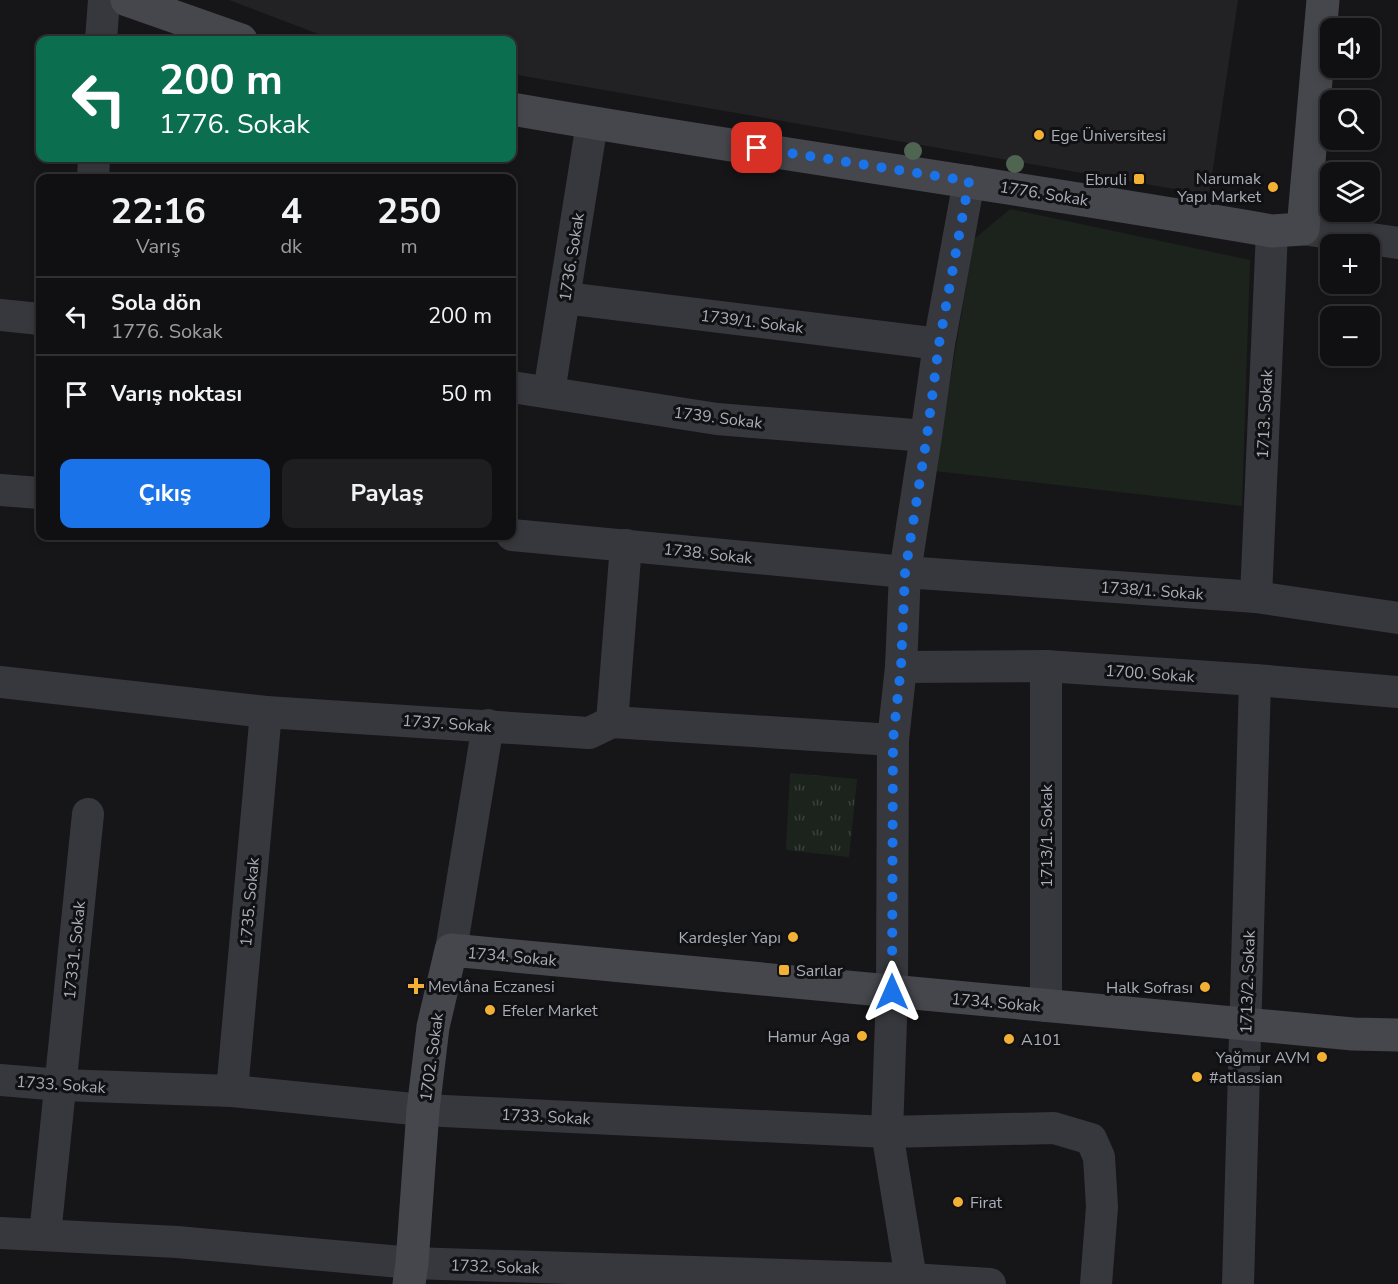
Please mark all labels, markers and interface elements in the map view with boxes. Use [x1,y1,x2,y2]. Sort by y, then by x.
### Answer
map controls [1320,18,1380,366]
button: sound [1320,18,1380,78]
text: 200 m [159,52,283,109]
icon: left [60,60,138,138]
button: search [1320,90,1380,150]
text: 1776. Sokak [159,106,310,143]
pin [731,122,782,173]
place label: Ege Üniversitesi [1051,125,1166,147]
marker: Ege Üniversitesi [1032,128,1046,142]
icon: arrive [740,131,773,164]
button: layers [1320,162,1380,222]
place label: Narumak Yapı Market [1176,168,1262,208]
place label: Ebruli [1085,169,1127,191]
marker: Ebruli [1132,172,1146,186]
street label: 1776. Sokak [998,176,1091,212]
marker: Narumak Yapı Market [1266,180,1280,194]
text: 22:16 [111,187,206,236]
text: 4 [280,187,302,236]
text: 250 [377,187,441,236]
street label: 1736. Sokak [554,210,590,303]
text: Varış [136,233,181,260]
text: dk [280,233,302,260]
text: m [400,233,418,260]
button: + [1320,234,1380,294]
text: Sola dön [111,288,201,318]
icon: left [60,300,93,333]
text: 200 m [428,301,492,331]
street label: 1739/1. Sokak [699,305,806,339]
button: − [1320,306,1380,366]
text: 1776. Sokak [111,318,223,345]
street label: 1713. Sokak [1252,368,1278,459]
icon: arrive [60,378,93,411]
text: Varış noktası [111,379,242,409]
text: 50 m [441,379,492,409]
street label: 1739. Sokak [672,402,765,434]
button: Çıkış [60,459,270,528]
button: Paylaş [282,459,492,528]
street label: 1738. Sokak [662,538,754,570]
street label: 1738/1. Sokak [1100,576,1205,606]
street label: 1700. Sokak [1105,660,1196,688]
street label: 1737. Sokak [402,710,493,738]
street label: 1713/1. Sokak [1036,783,1058,888]
street label: 1735. Sokak [235,856,265,948]
street label: 17331. Sokak [59,899,91,1000]
place label: Kardeşler Yapı [679,927,781,949]
street label: 1713/2. Sokak [1235,929,1261,1034]
marker: Kardeşler Yapı [786,930,800,944]
street label: 1734. Sokak [466,942,558,972]
place label: Sarılar [796,960,843,982]
position arrow [860,960,924,1024]
marker: Sarılar [777,963,791,977]
place label: Mevlâna Eczanesi [428,976,555,998]
place label: Halk Sofrası [1106,977,1193,999]
marker: Mevlâna Eczanesi [409,979,423,993]
marker: Halk Sofrası [1198,980,1212,994]
street label: 1734. Sokak [950,988,1042,1018]
place label: Efeler Market [502,1000,598,1022]
marker: Efeler Market [483,1003,497,1017]
street label: 1702. Sokak [415,1010,449,1103]
place label: Hamur Aga [767,1026,850,1048]
marker: Hamur Aga [855,1029,869,1043]
place label: A101 [1021,1029,1061,1051]
marker: A101 [1002,1032,1016,1046]
place label: Yağmur AVM [1215,1047,1310,1069]
marker: Yağmur AVM [1315,1050,1329,1064]
place label: #atlassian [1209,1067,1283,1089]
marker: #atlassian [1190,1070,1204,1084]
street label: 1733. Sokak [16,1071,107,1099]
street label: 1733. Sokak [501,1104,592,1130]
place label: Firat [970,1192,1003,1214]
marker: Firat [951,1195,965,1209]
street label: 1732. Sokak [450,1254,541,1280]

